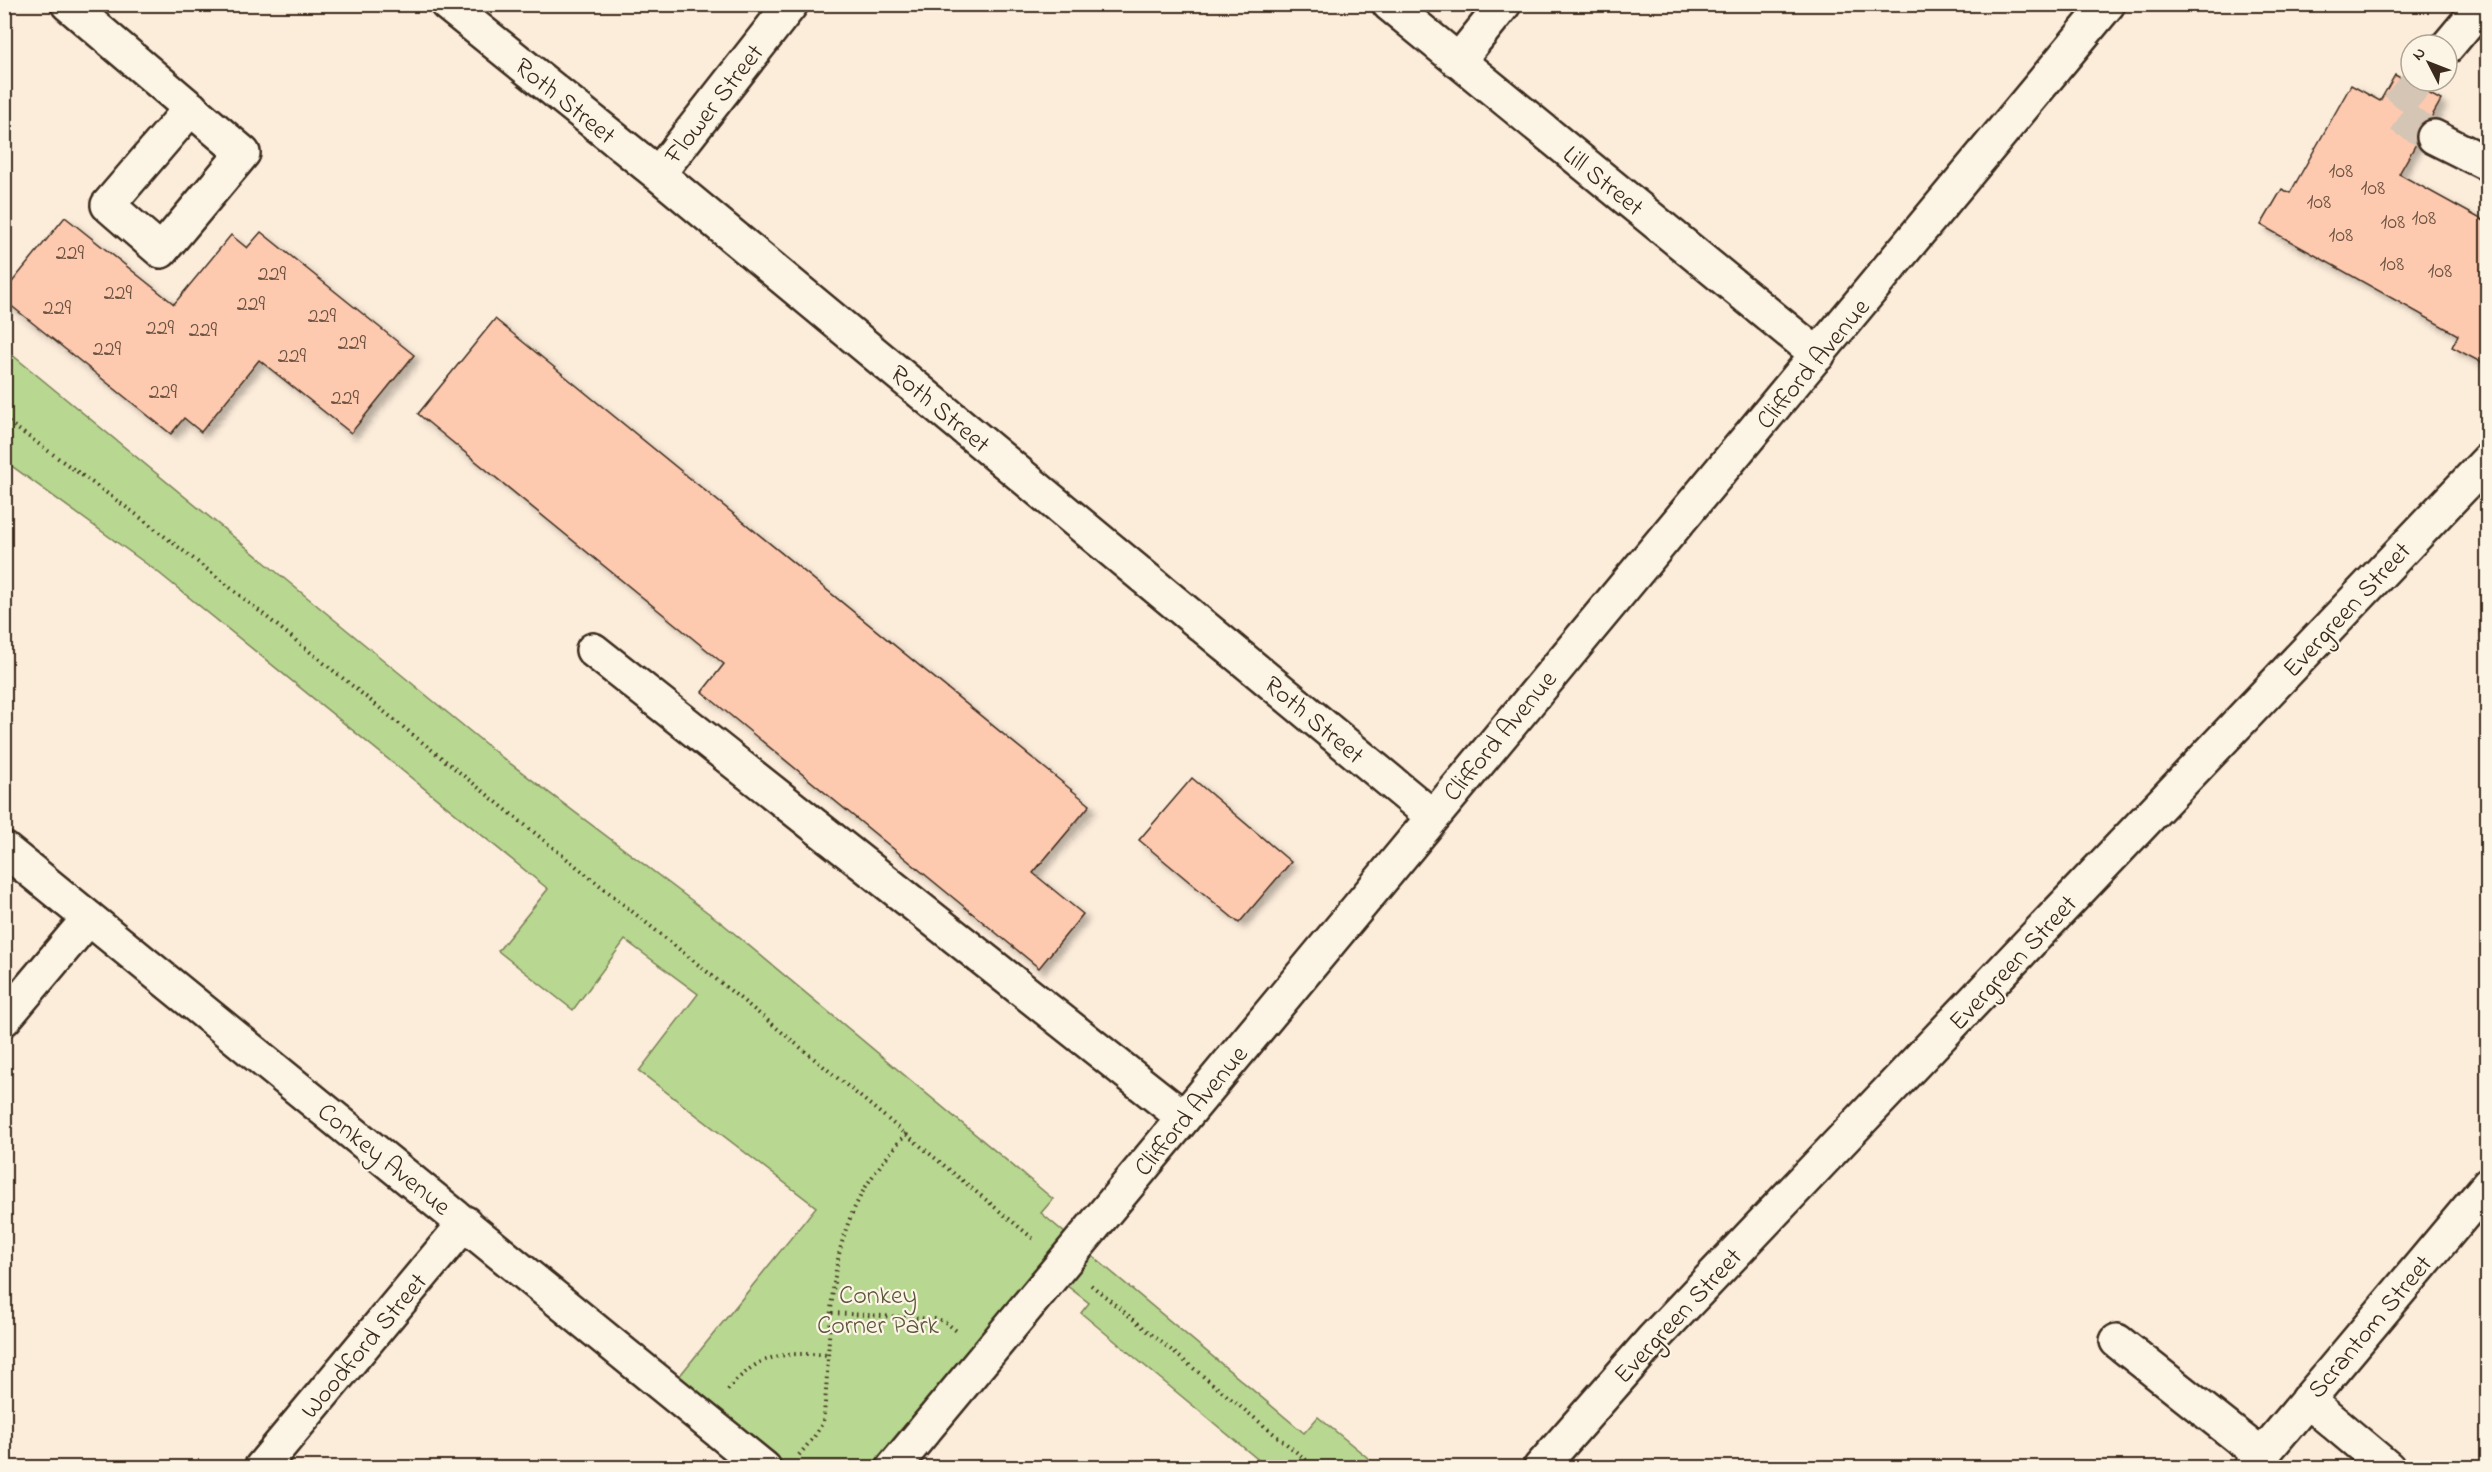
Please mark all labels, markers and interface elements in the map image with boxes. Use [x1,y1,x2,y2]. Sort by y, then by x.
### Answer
north arrow [2399,33,2459,93]
street label: Flower Street [656,36,775,174]
text: N [2407,42,2432,66]
street label: Roth Street [505,49,623,155]
street label: Lill Street [1553,138,1651,227]
house number: 108 [2329,156,2353,188]
house number: 108 [2361,173,2385,205]
house number: 108 [2307,187,2331,219]
house number: 108 [2412,203,2436,235]
house number: 108 [2381,207,2405,239]
house number: 108 [2329,220,2353,252]
house number: 229 [56,238,85,270]
house number: 108 [2380,249,2404,281]
house number: 108 [2428,256,2452,288]
house number: 229 [258,259,287,291]
house number: 229 [104,278,133,310]
house number: 229 [237,289,266,321]
street label: Clifford Avenue [1748,291,1881,439]
house number: 229 [43,293,72,325]
house number: 229 [308,301,337,333]
house number: 229 [146,313,175,345]
house number: 229 [189,315,218,347]
house number: 229 [338,328,367,360]
house number: 229 [93,334,122,366]
house number: 229 [278,341,307,373]
street label: Roth Street [881,357,998,464]
house number: 229 [149,377,178,409]
house number: 229 [331,383,360,415]
street label: Evergreen Street [2275,534,2422,688]
street label: Clifford Avenue [1435,663,1568,811]
street label: Roth Street [1255,668,1372,775]
street label: Evergreen Street [1941,887,2088,1041]
street label: Clifford Avenue [1126,1038,1259,1186]
street label: Conkey Avenue [308,1094,458,1226]
street label: Evergreen Street [1606,1240,1753,1394]
street label: Scrantom Street [2300,1247,2443,1408]
street label: Woodford Street [293,1265,438,1428]
park label: Conkey Corner Park [817,1278,940,1346]

